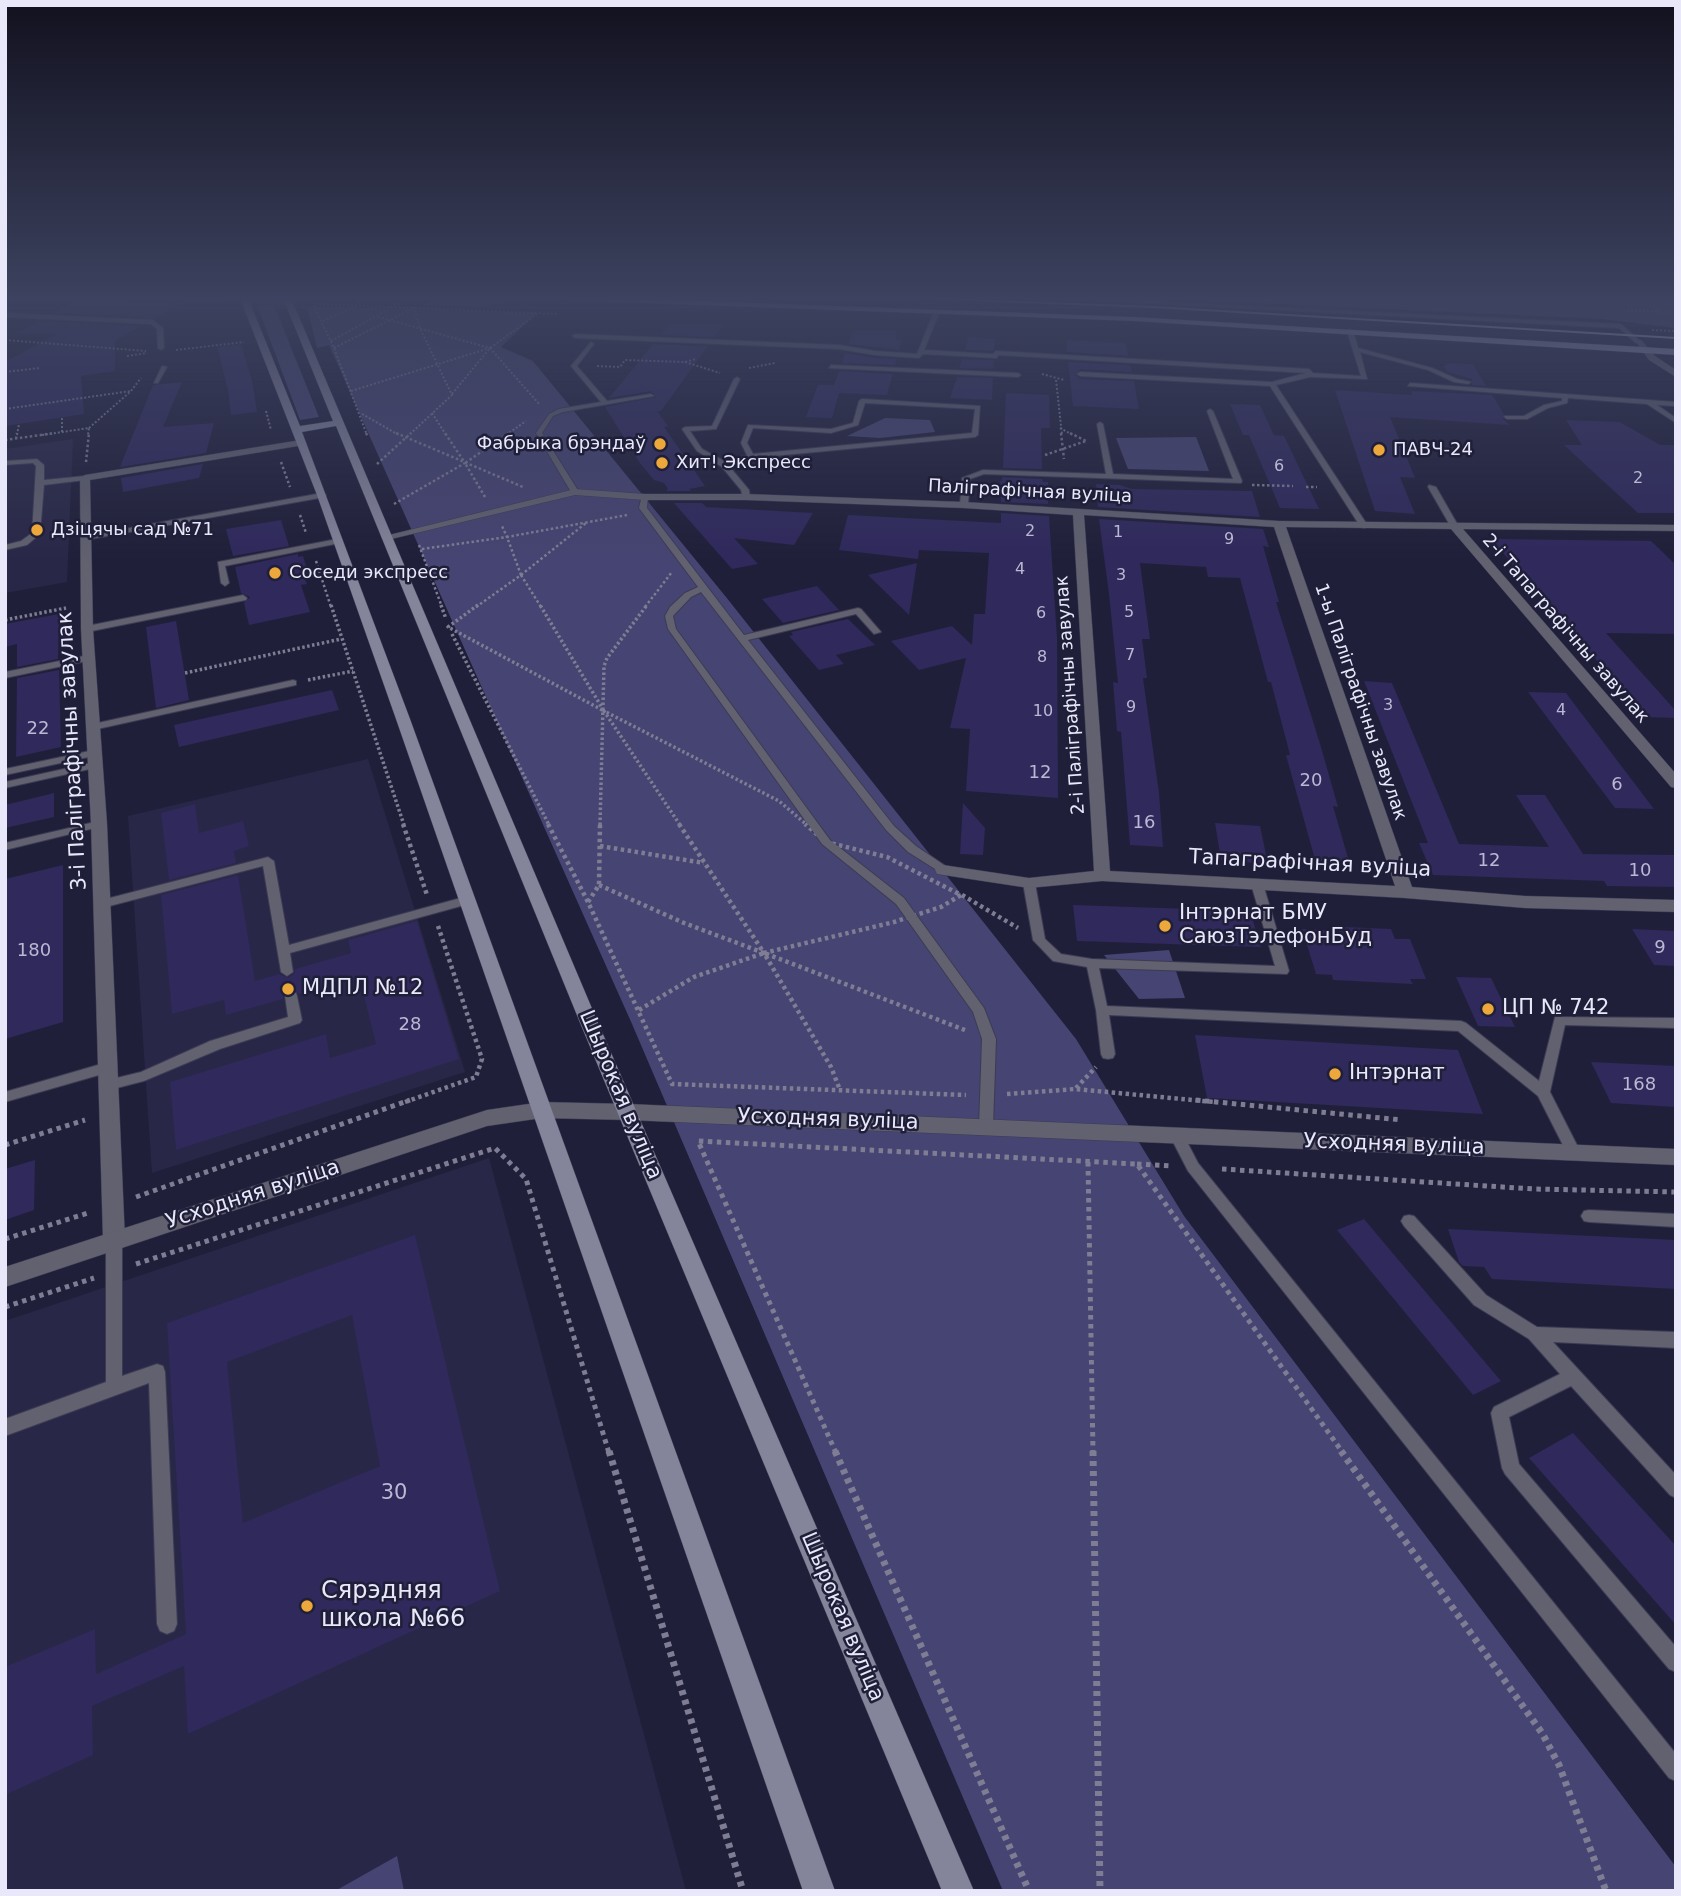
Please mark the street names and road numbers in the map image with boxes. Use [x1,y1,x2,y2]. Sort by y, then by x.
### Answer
street label: Паліграфічная вуліца [927,476,1133,508]
street label: 2-і Тапаграфічны завулак [1477,530,1653,728]
street label: 2-і Паліграфічны завулак [1052,575,1090,815]
street label: 1-ы Паліграфічны завулак [1309,581,1411,823]
street label: 3-і Паліграфічны завулак [53,611,93,891]
street label: Тапаграфічная вуліца [1188,845,1432,883]
street label: Шырокая вуліца [573,1007,667,1183]
street label: Усходняя вуліца [737,1104,919,1136]
street label: Усходняя вуліца [1303,1129,1485,1161]
street label: Усходняя вуліца [163,1155,343,1235]
street label: Шырокая вуліца [795,1529,889,1705]

